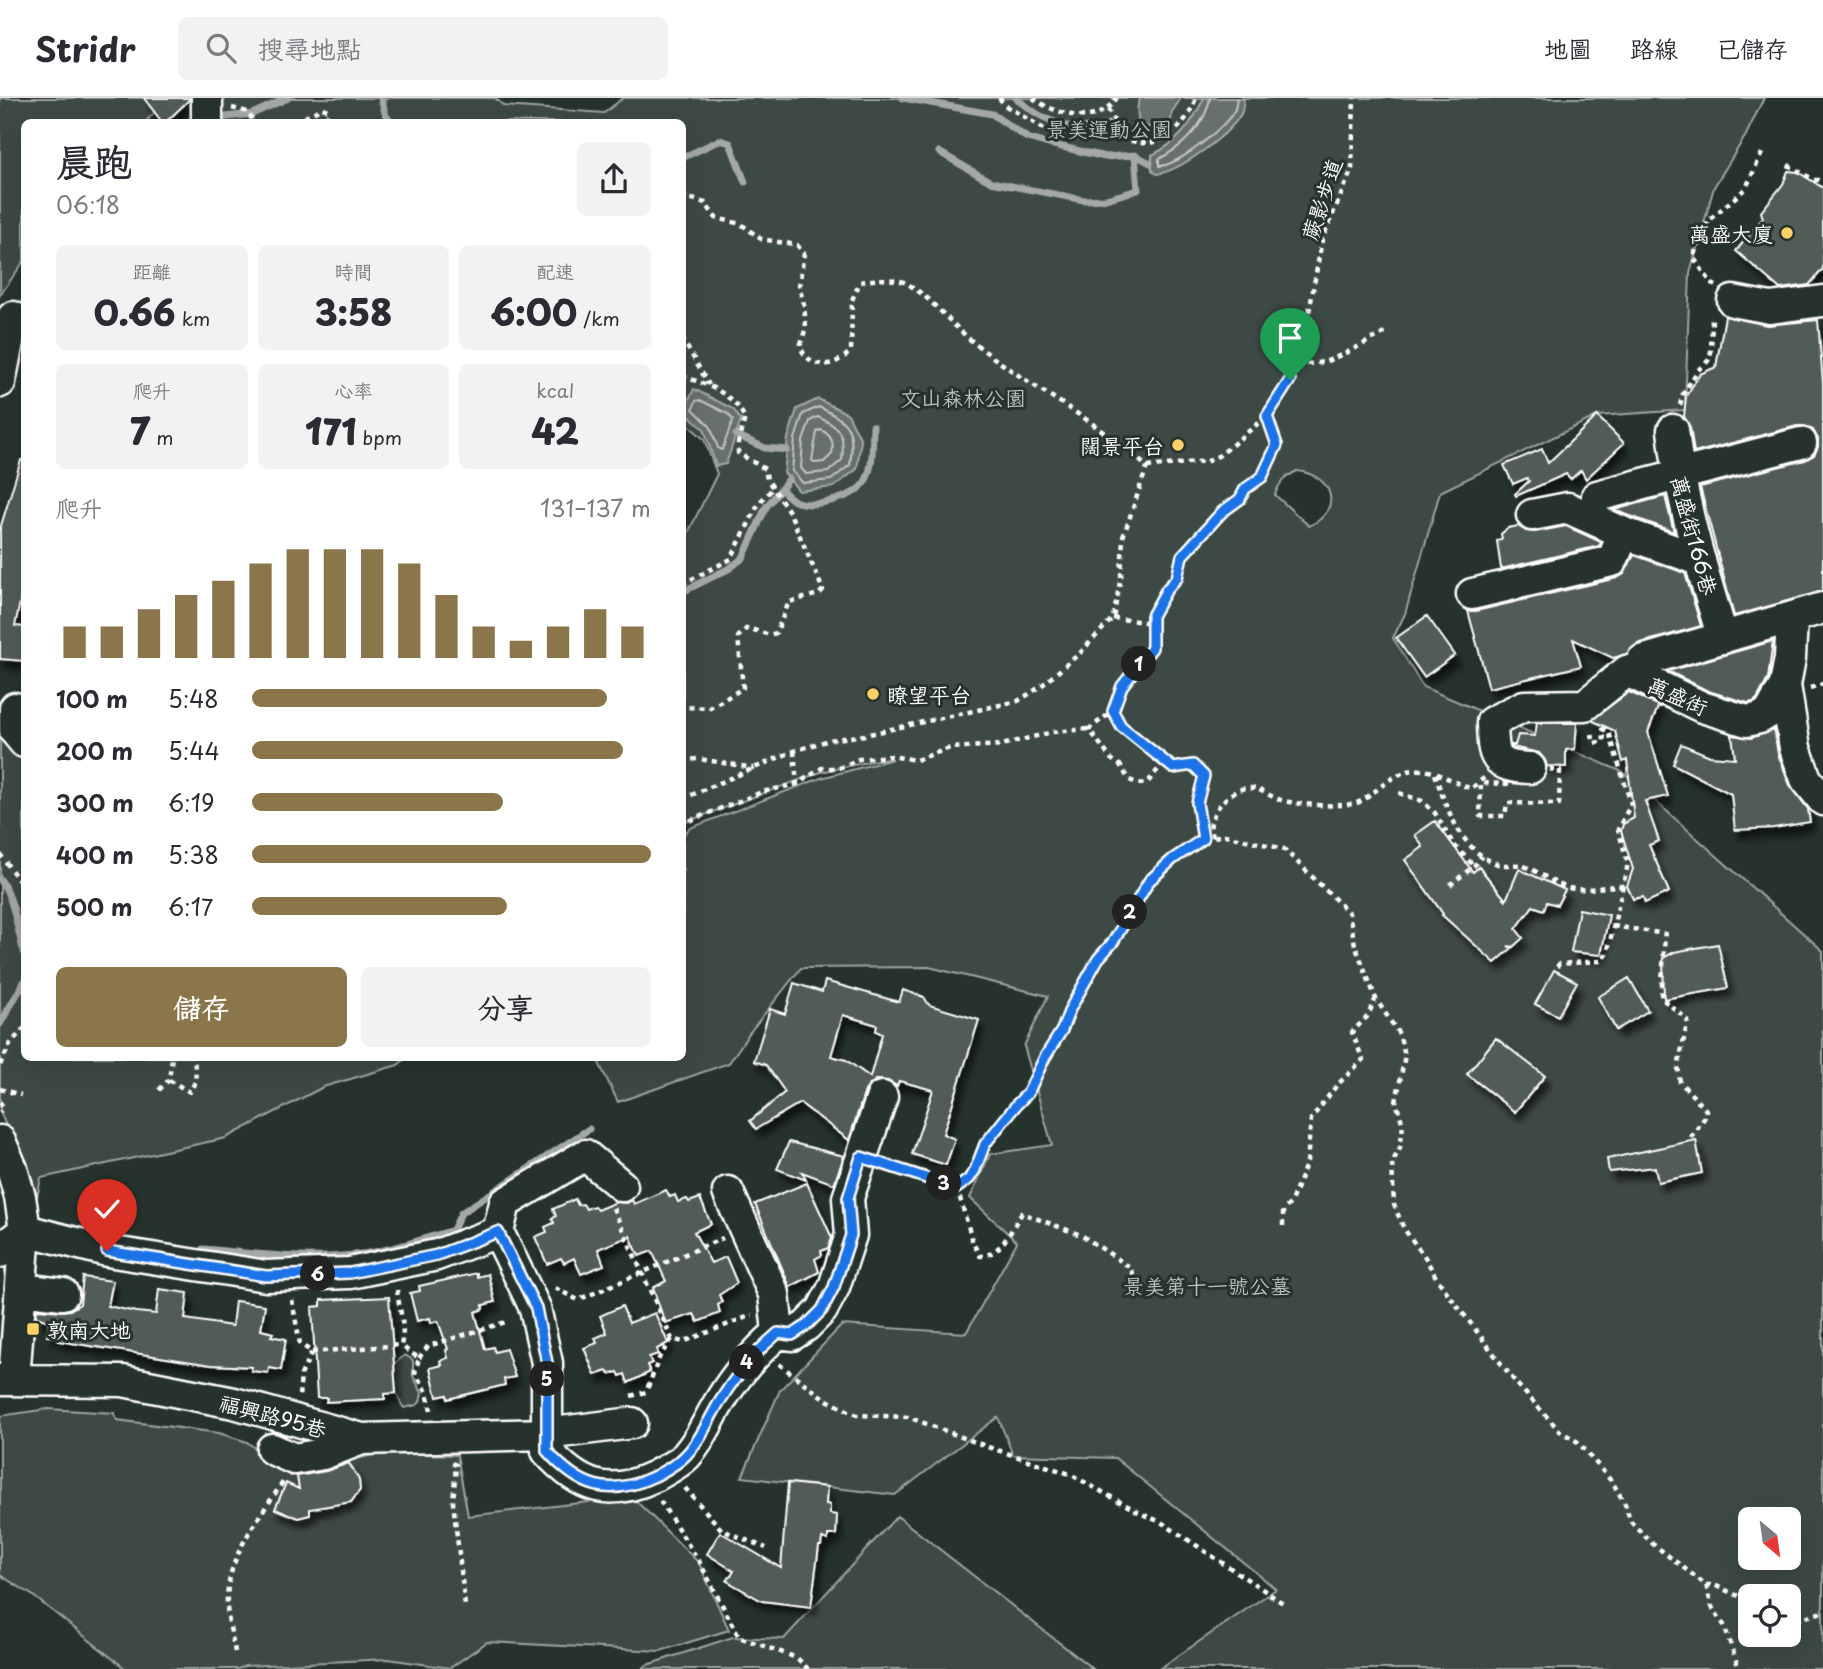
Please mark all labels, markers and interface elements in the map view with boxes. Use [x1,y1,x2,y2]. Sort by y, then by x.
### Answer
search box [178,17,668,80]
text: Stridr [35,23,136,73]
icon: search [202,29,240,67]
text: 搜尋地點 [258,29,362,68]
text: 地圖 [1544,30,1592,66]
text: 路線 [1630,30,1678,66]
text: 已儲存 [1716,30,1788,66]
park label: 景美運動公園 [1046,112,1172,144]
text: 晨跑 [56,132,132,189]
button: share [577,142,651,216]
street label: 蕨影步道 [1293,154,1349,244]
text: 06:18 [56,187,120,222]
place label: 萬盛大廈 [1689,217,1773,249]
marker: 萬盛大廈 [1779,225,1795,241]
text: 距離 [133,257,171,285]
text: 時間 [334,257,373,285]
text: 配速 [536,257,574,285]
text: 0.66 [93,285,175,338]
text: 3:58 [315,285,392,338]
text: 6:00 [491,285,577,338]
text: km [175,304,210,332]
text: /km [577,304,620,332]
pin [1260,308,1320,380]
icon: arrive [1271,319,1309,357]
text: 爬升 [133,376,171,404]
text: 心率 [334,376,373,404]
text: kcal [536,376,574,404]
park label: 文山森林公園 [900,381,1026,413]
text: 7 [130,404,150,457]
text: 171 [305,404,356,457]
text: 42 [531,404,579,457]
text: m [150,423,174,451]
text: bpm [356,423,402,451]
place label: 闊景平台 [1080,429,1164,461]
marker: 闊景平台 [1170,437,1186,453]
street label: 萬盛街166巷 [1664,472,1726,598]
text: 爬升 [56,490,102,525]
text: 131–137 m [540,490,651,525]
pin: 1 [1122,646,1156,682]
text: 1 [1134,649,1143,677]
street label: 萬盛街 [1643,668,1713,722]
place label: 瞭望平台 [887,678,971,710]
text: 100 m [56,681,128,716]
text: 5:48 [168,681,219,716]
marker: 瞭望平台 [865,686,881,702]
text: 200 m [56,733,133,768]
text: 5:44 [168,733,220,768]
text: 300 m [56,785,134,820]
text: 6:19 [168,785,214,820]
text: 400 m [56,837,134,872]
text: 5:38 [168,837,219,872]
text: 500 m [56,889,133,924]
text: 6:17 [168,889,213,924]
pin: 2 [1112,894,1148,930]
text: 2 [1123,897,1136,925]
button: 儲存 [56,967,347,1047]
button: 分享 [361,967,651,1047]
pin: 3 [926,1166,962,1200]
text: 3 [937,1168,950,1196]
pin [77,1179,137,1251]
icon: check [88,1190,126,1228]
pin: 6 [300,1256,336,1292]
text: 6 [311,1259,324,1287]
park label: 景美第十一號公墓 [1123,1269,1291,1301]
place label: 敦南大地 [47,1313,131,1345]
marker: 敦南大地 [25,1321,41,1337]
pin: 4 [730,1344,764,1380]
text: 4 [740,1347,753,1375]
pin: 5 [530,1362,564,1396]
text: 5 [540,1364,553,1392]
street label: 福興路95巷 [216,1385,330,1445]
north arrow [1738,1507,1801,1570]
map controls [1738,1507,1801,1647]
button: locate [1738,1584,1801,1647]

